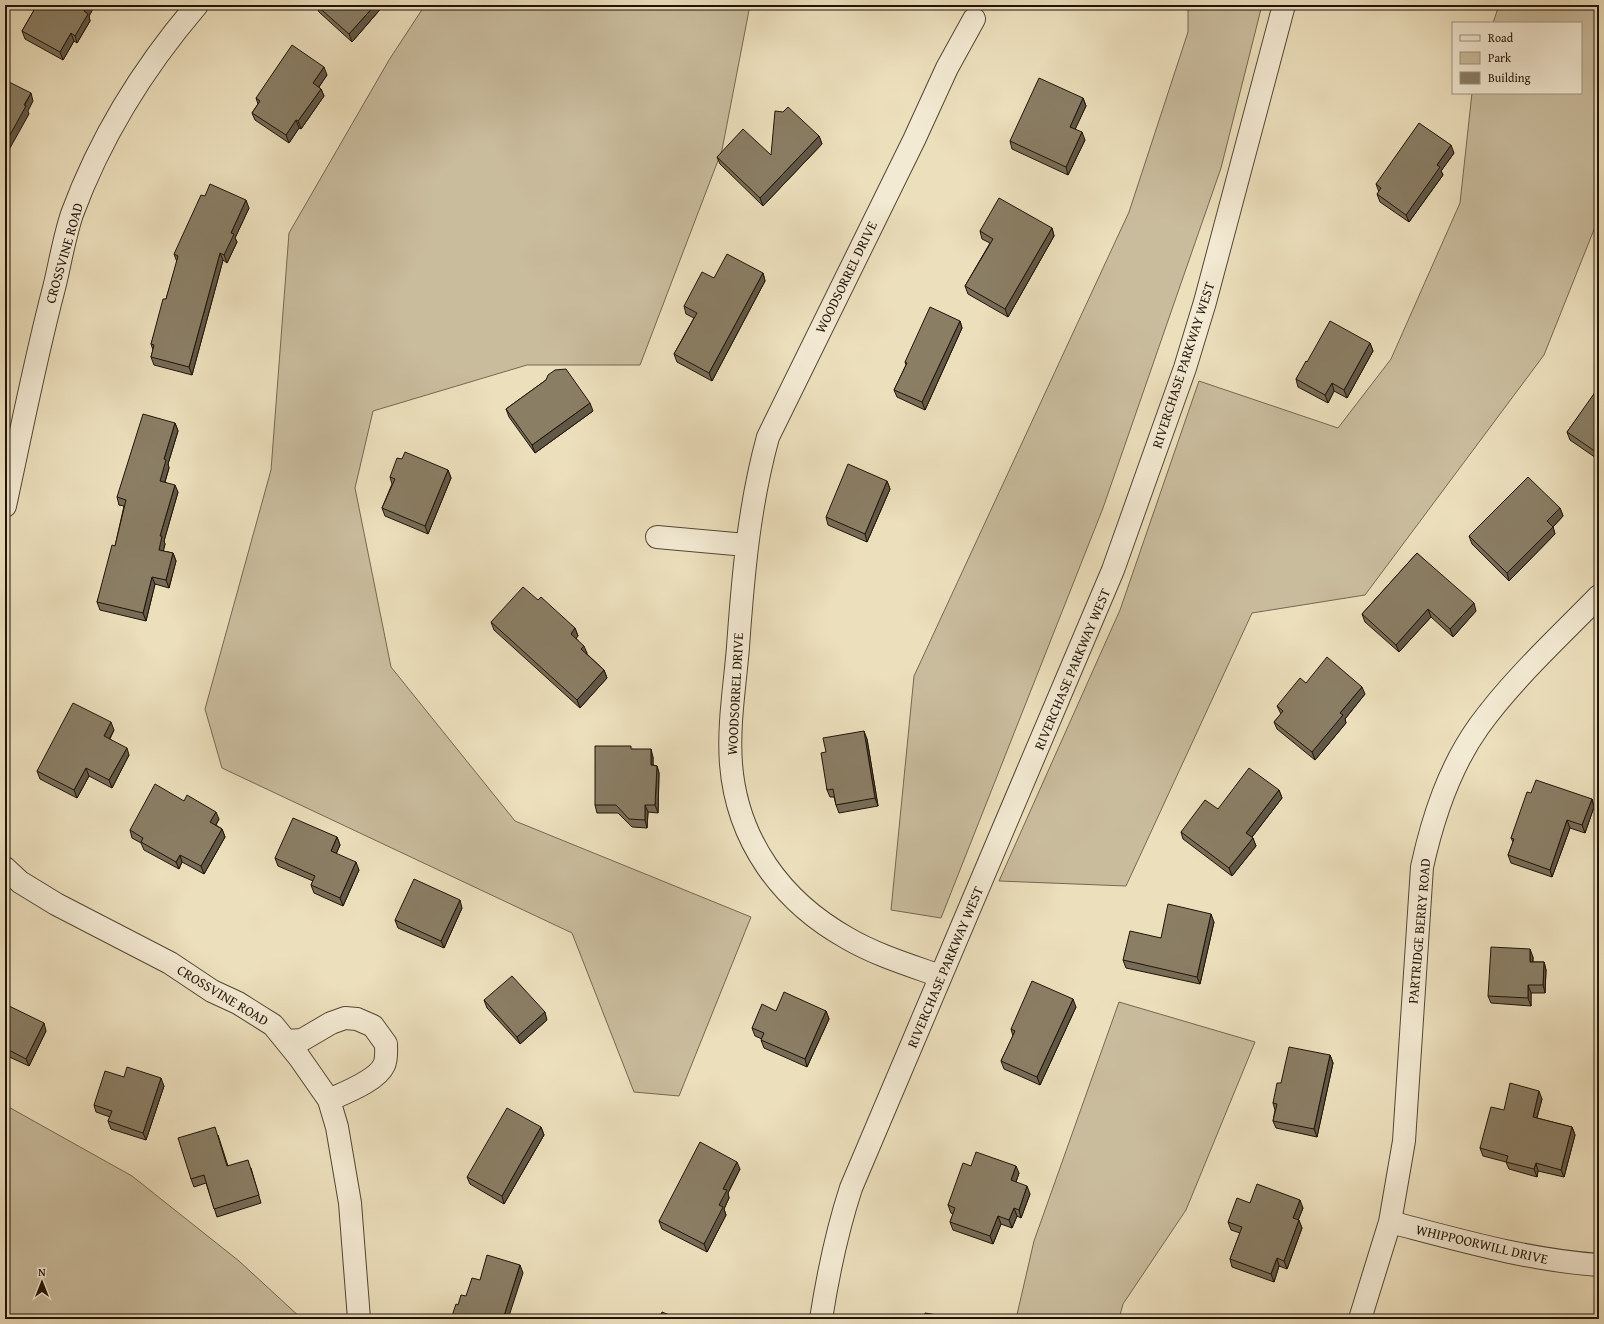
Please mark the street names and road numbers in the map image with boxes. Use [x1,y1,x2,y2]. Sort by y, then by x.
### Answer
street label: CROSSVINE ROAD [40,200,88,306]
street label: WOODSORREL DRIVE [810,217,882,337]
street label: RIVERCHASE PARKWAY WEST [1147,279,1219,451]
street label: RIVERCHASE PARKWAY WEST [1029,585,1115,753]
street label: WOODSORREL DRIVE [722,632,748,756]
street label: PARTRIDGE BERRY ROAD [1403,857,1435,1005]
street label: RIVERCHASE PARKWAY WEST [902,883,988,1051]
street label: CROSSVINE ROAD [173,960,273,1030]
street label: WHIPPOORWILL DRIVE [1414,1219,1550,1269]

